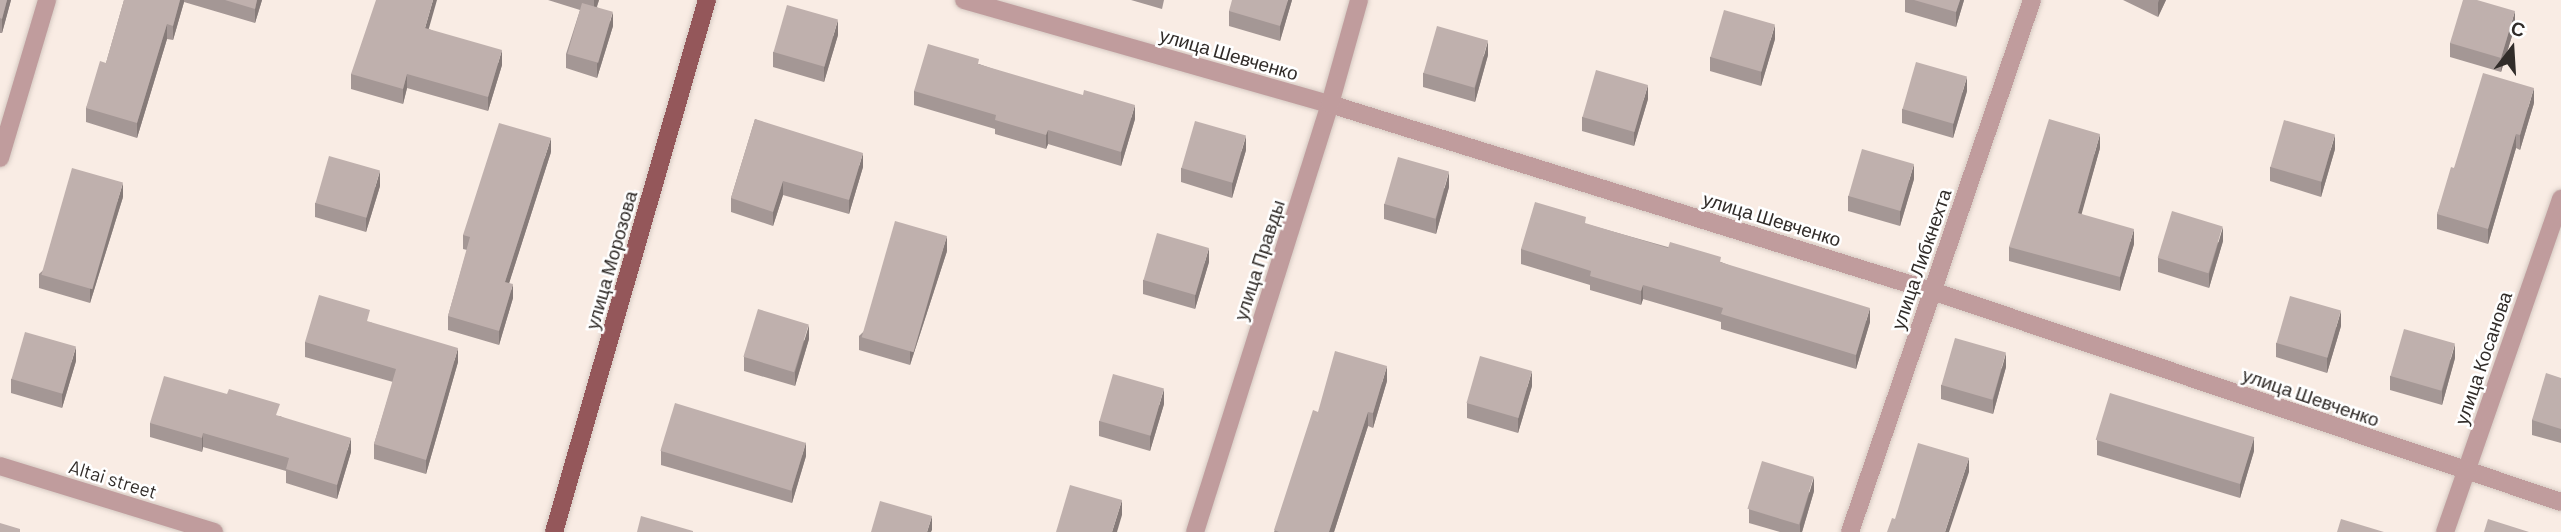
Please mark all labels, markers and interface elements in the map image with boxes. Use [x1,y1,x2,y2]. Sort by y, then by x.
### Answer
north arrow [2477,14,2547,84]
text: С [2508,15,2528,41]
street label: улица Шевченко [1157,23,1301,85]
street label: улица Либкнехта [1886,186,1956,332]
street label: улица Шевченко [1700,187,1844,251]
street label: улица Морозова [580,188,642,332]
street label: улица Правды [1229,197,1289,323]
street label: улица Косанова [2450,288,2516,428]
street label: улица Шевченко [2240,363,2382,431]
street label: Altai street [66,455,160,503]

